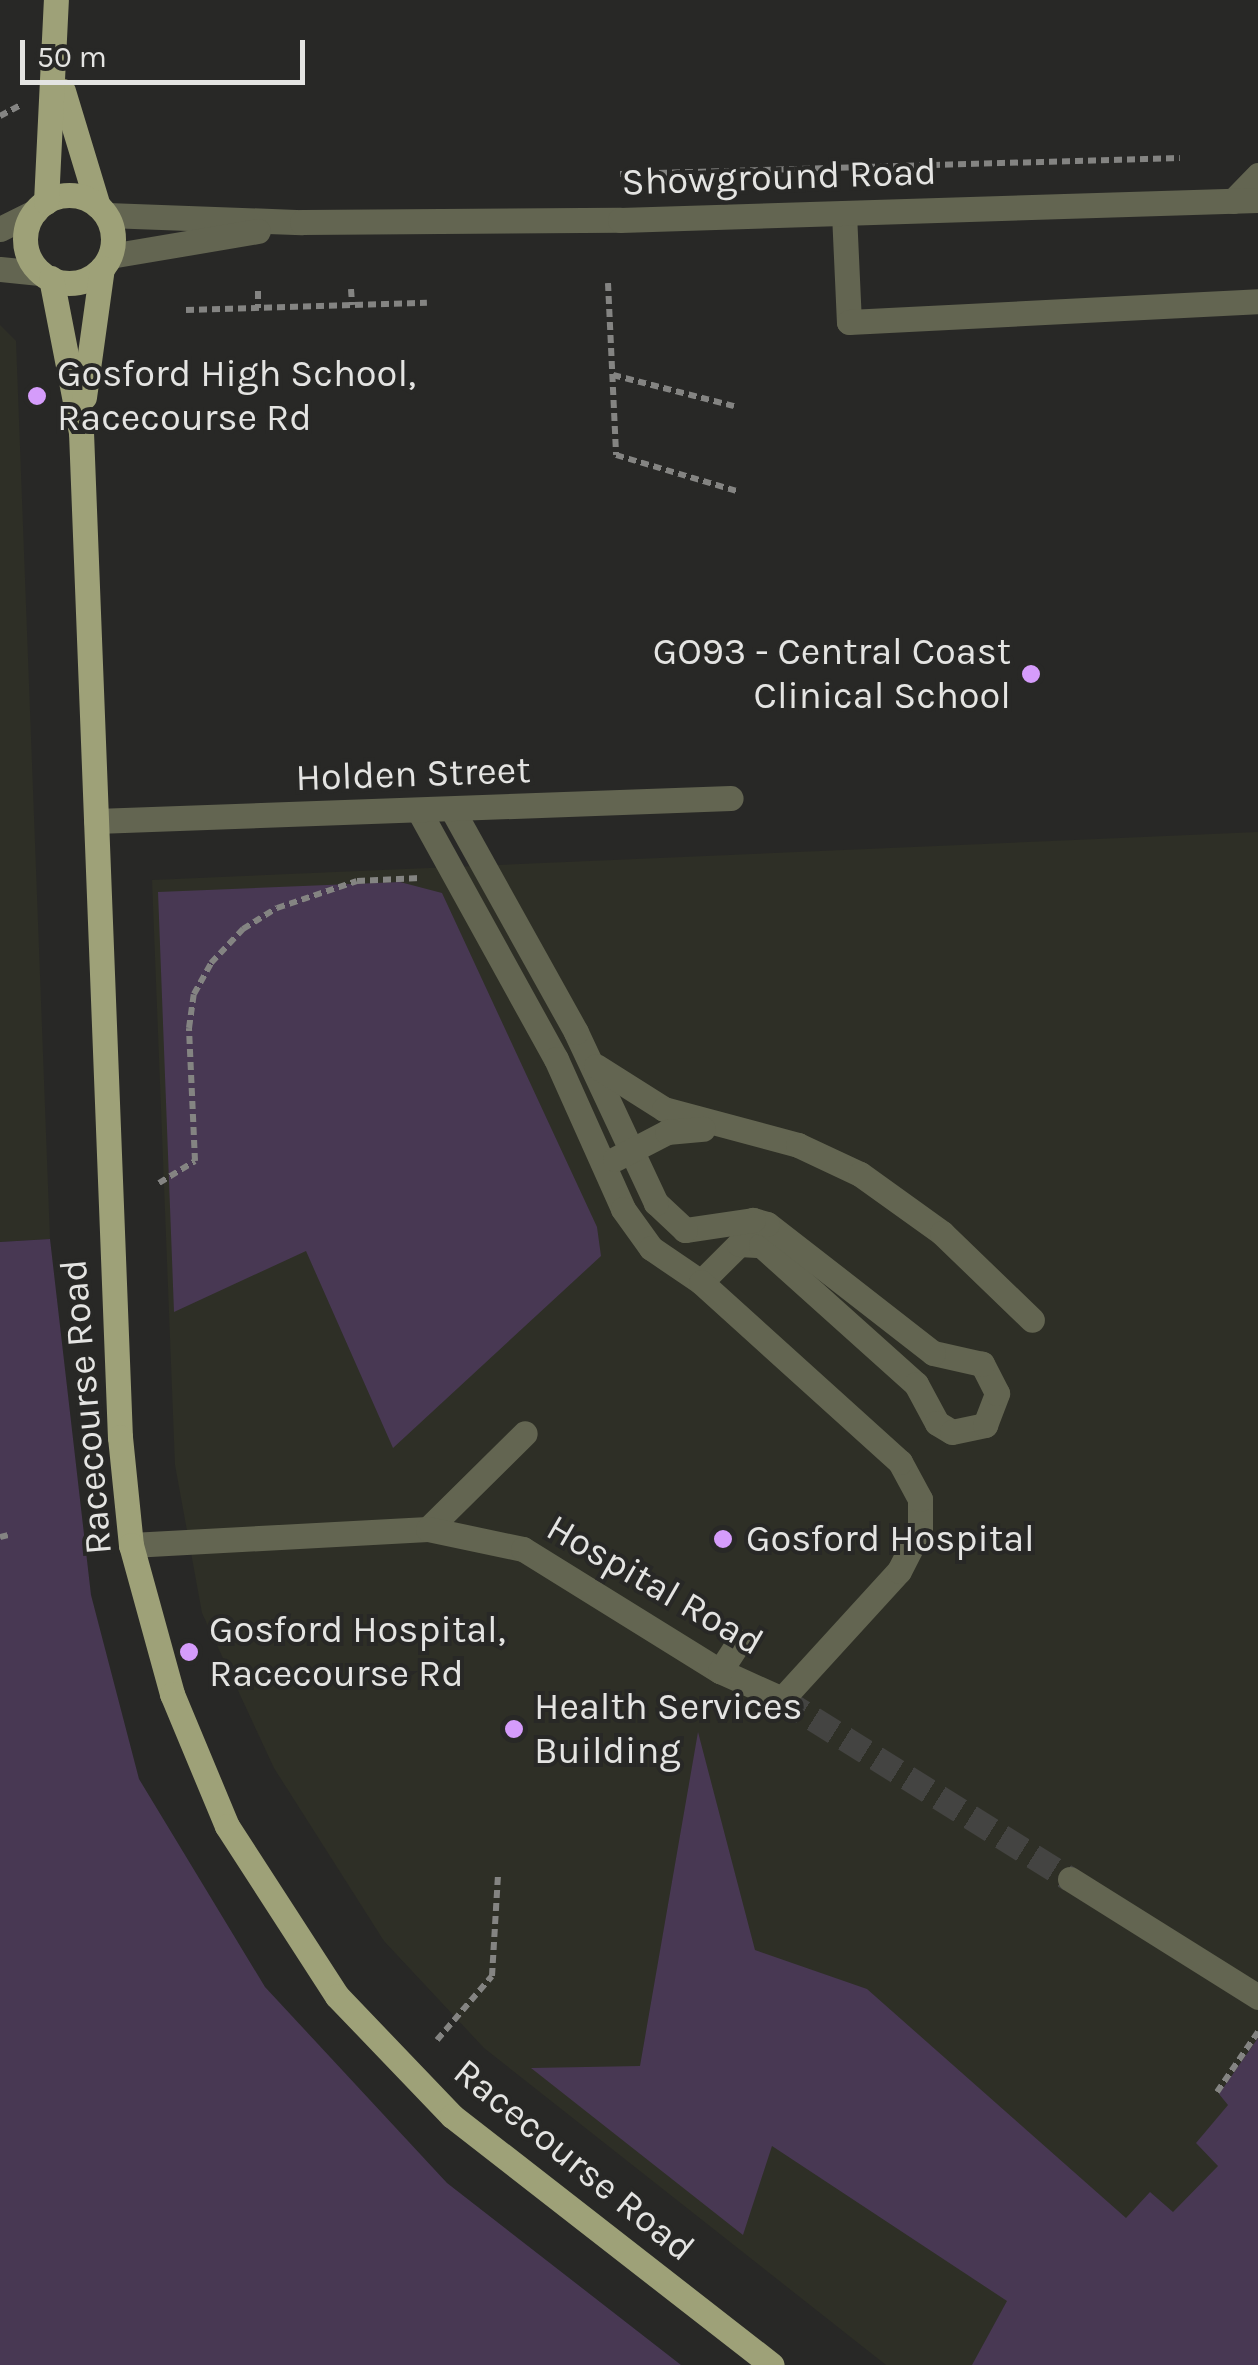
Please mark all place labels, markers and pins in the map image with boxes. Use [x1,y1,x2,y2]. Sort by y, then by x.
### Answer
place label: Gosford High School, Racecourse Rd [57,351,416,440]
marker: Gosford High School, Racecourse Rd [26,385,48,407]
place label: GO93 - Central Coast Clinical School [653,629,1011,718]
marker: GO93 - Central Coast Clinical School [1020,663,1042,685]
place label: Gosford Hospital [746,1516,1035,1562]
marker: Gosford Hospital [710,1526,736,1552]
place label: Gosford Hospital, Racecourse Rd [209,1607,506,1696]
marker: Gosford Hospital, Racecourse Rd [178,1641,200,1663]
place label: Health Services Building [534,1684,802,1774]
marker: Health Services Building [503,1718,525,1740]

